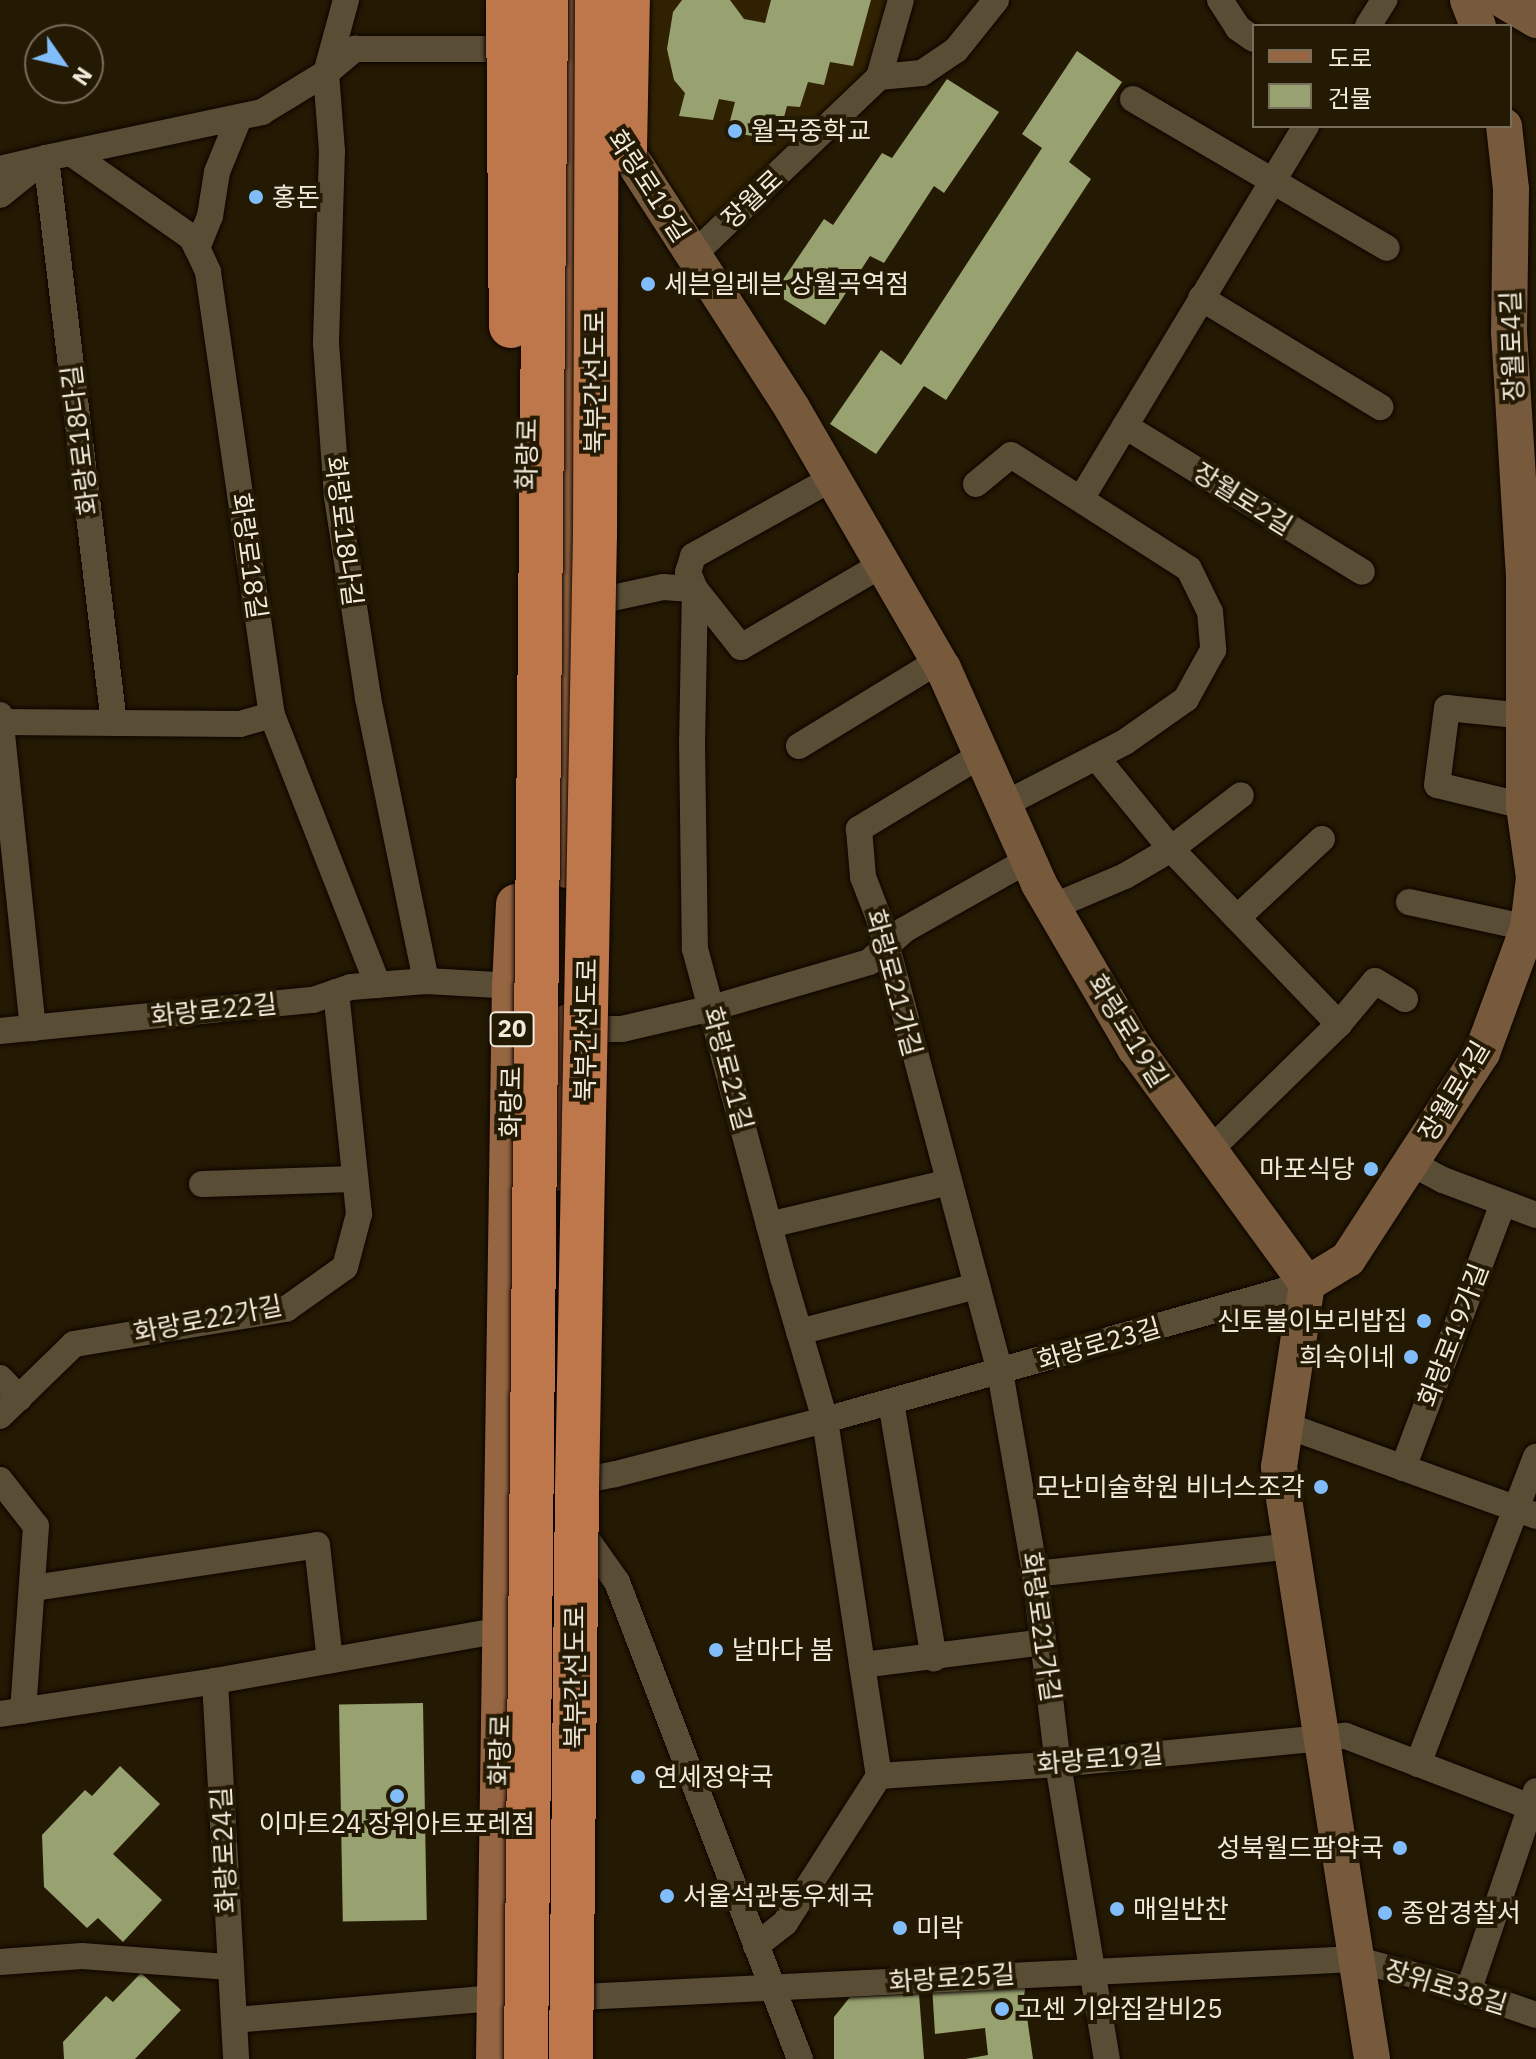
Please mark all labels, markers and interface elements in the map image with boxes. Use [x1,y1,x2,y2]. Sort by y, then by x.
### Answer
north arrow [24,24,104,104]
legend [1252,24,1512,128]
text: 도로 [1328,42,1372,74]
text: N [66,62,99,91]
text: 건물 [1328,82,1372,114]
place label: 월곡중학교 [751,115,871,147]
marker: 월곡중학교 [726,122,744,140]
street label: 화랑로19길 [601,124,697,248]
street label: 장월로 [715,163,789,235]
place label: 홍돈 [272,181,320,213]
marker: 홍돈 [247,188,265,206]
place label: 세븐일레븐 상월곡역점 [664,268,909,300]
marker: 세븐일레븐 상월곡역점 [639,275,657,293]
street label: 장월로4길 [1494,290,1530,402]
street label: 북부간선도로 [579,310,611,454]
street label: 화랑로18다길 [55,363,105,517]
street label: 화랑로 [511,418,543,490]
street label: 화랑로18나길 [319,454,369,608]
street label: 장월로2길 [1188,456,1298,542]
street label: 화랑로18길 [225,491,273,621]
street label: 화랑로21가길 [859,906,929,1060]
street label: 북부간선도로 [569,958,603,1102]
street label: 화랑로19길 [1081,969,1175,1093]
street label: 화랑로22길 [149,988,279,1032]
street label: 화랑로21길 [697,1004,759,1134]
road number: 20 [488,1009,536,1049]
street label: 장월로4길 [1412,1035,1496,1147]
street label: 화랑로 [495,1066,527,1138]
place label: 마포식당 [1259,1153,1355,1185]
marker: 마포식당 [1362,1160,1380,1178]
street label: 화랑로19가길 [1411,1259,1495,1411]
street label: 화랑로22가길 [131,1289,285,1349]
place label: 신토불이보리밥집 [1217,1305,1408,1337]
street label: 화랑로23길 [1034,1312,1164,1376]
marker: 신토불이보리밥집 [1415,1312,1433,1330]
place label: 희숙이네 [1299,1341,1395,1373]
marker: 희숙이네 [1402,1348,1420,1366]
place label: 모난미술학원 비너스조각 [1036,1471,1305,1503]
marker: 모난미술학원 비너스조각 [1312,1478,1330,1496]
street label: 화랑로21가길 [1015,1550,1067,1704]
street label: 북부간선도로 [559,1605,591,1749]
place label: 날마다 봄 [732,1634,834,1666]
marker: 날마다 봄 [707,1641,725,1659]
street label: 화랑로 [484,1714,516,1786]
street label: 화랑로19길 [1035,1738,1165,1780]
place label: 연세정약국 [654,1761,774,1793]
marker: 연세정약국 [629,1768,647,1786]
street label: 화랑로24길 [205,1786,243,1914]
marker: 이마트24 장위아트포레점 [388,1787,406,1805]
place label: 이마트24 장위아트포레점 [259,1808,535,1840]
place label: 성북월드팜약국 [1217,1832,1384,1864]
marker: 성북월드팜약국 [1391,1839,1409,1857]
place label: 서울석관동우체국 [683,1880,874,1912]
marker: 서울석관동우체국 [658,1887,676,1905]
place label: 매일반찬 [1133,1893,1229,1925]
place label: 종암경찰서 [1401,1897,1521,1929]
marker: 매일반찬 [1108,1900,1126,1918]
marker: 종암경찰서 [1376,1904,1394,1922]
place label: 미락 [916,1912,964,1944]
marker: 미락 [891,1919,909,1937]
street label: 장위로38길 [1381,1954,1511,2020]
street label: 화랑로25길 [888,1958,1016,1998]
place label: 고센 기와집갈비25 [1018,1993,1223,2025]
marker: 고센 기와집갈비25 [993,2000,1011,2018]

